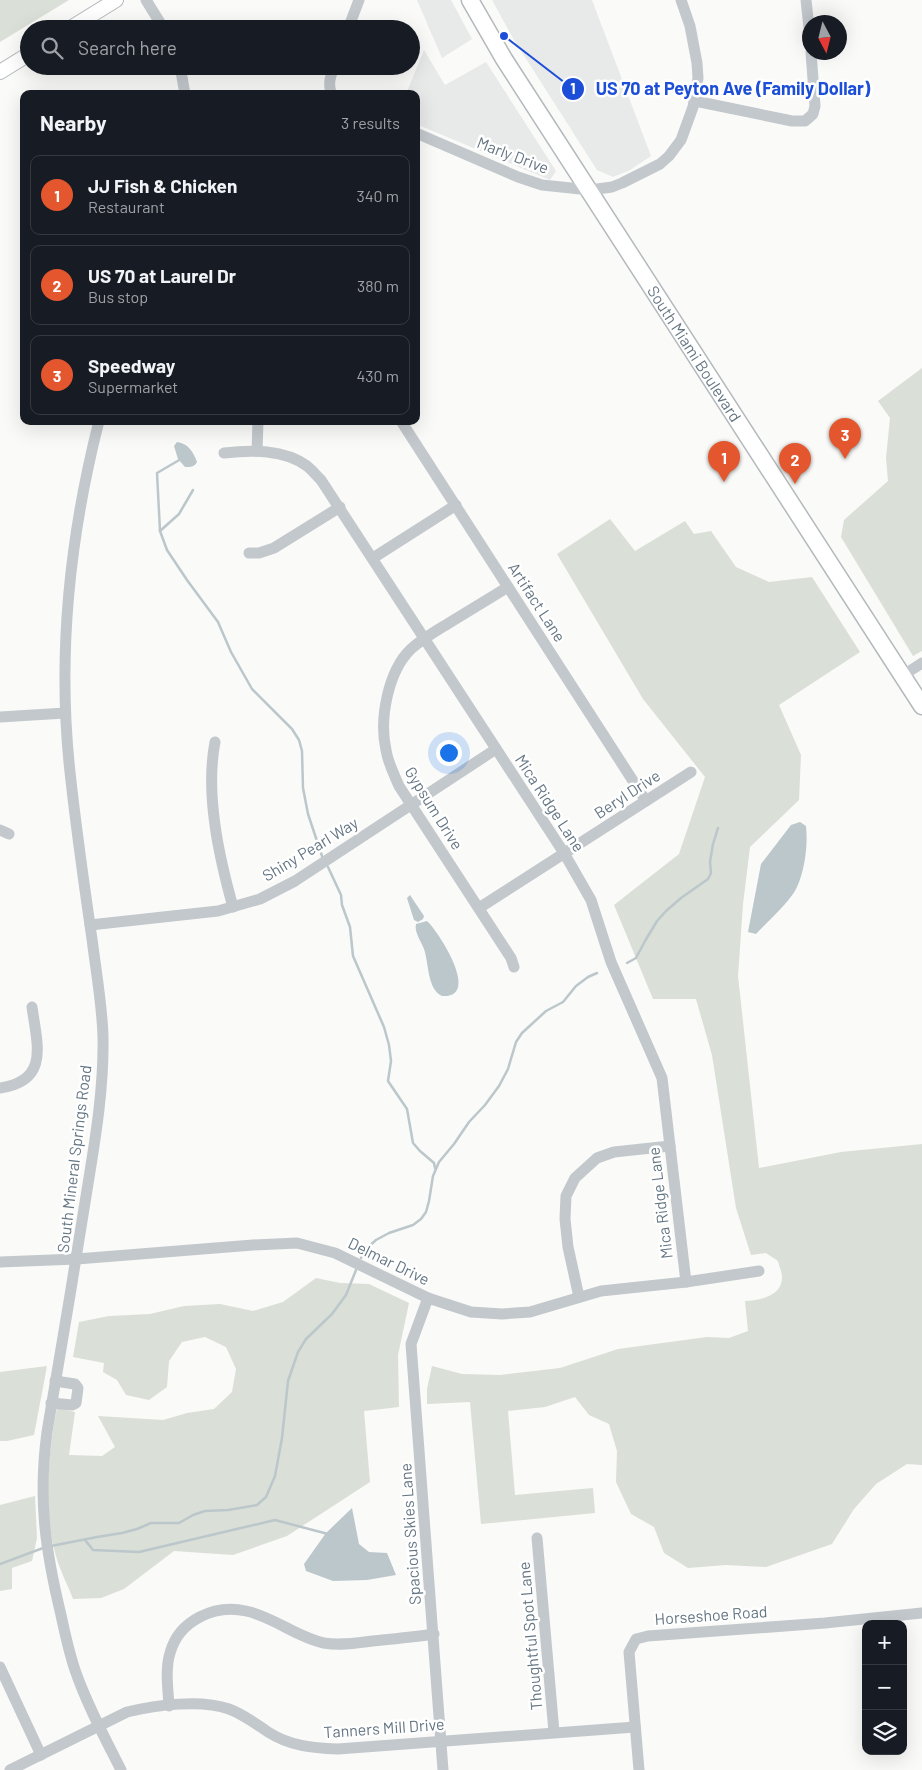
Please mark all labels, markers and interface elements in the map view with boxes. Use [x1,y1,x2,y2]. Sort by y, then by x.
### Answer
north arrow [802,15,847,60]
search box [20,20,420,75]
icon: search [38,34,66,62]
text: Search here [78,36,177,59]
callout: US 70 at Peyton Ave (Family Dollar) [561,72,880,105]
text: US 70 at Peyton Ave (Family Dollar) [596,77,871,99]
text: 1 [570,79,576,97]
text: Nearby [40,110,106,135]
text: 3 results [341,113,400,132]
street label: Marly Drive [475,132,552,177]
text: JJ Fish & Chicken [88,174,237,197]
text: 1 [54,186,60,205]
text: 340 m [356,186,399,205]
text: Restaurant [88,197,165,216]
text: US 70 at Laurel Dr [88,264,236,287]
text: 2 [53,276,61,295]
text: 380 m [357,276,399,295]
street label: South Miami Boulevard [644,282,746,425]
text: Bus stop [88,287,148,306]
text: Speedway [88,354,175,377]
text: 3 [53,366,61,385]
text: 430 m [356,366,399,385]
text: Supermarket [88,377,178,396]
pin: 3 [829,418,861,459]
pin: 1 [708,441,740,482]
pin: 2 [779,443,811,484]
street label: Artifact Lane [505,558,570,645]
your location [436,740,462,766]
street label: Mica Ridge Lane [512,750,589,855]
street label: Gypsum Drive [401,763,467,853]
street label: Beryl Drive [590,765,663,822]
street label: Shiny Pearl Way [258,812,362,885]
street label: South Mineral Springs Road [53,1064,94,1254]
street label: Mica Ridge Lane [643,1146,676,1260]
street label: Delmar Drive [345,1233,433,1288]
street label: Spacious Skies Lane [395,1463,424,1606]
street label: Thoughtful Spot Lane [514,1561,545,1711]
street label: Horseshoe Road [654,1601,768,1628]
map controls [862,1620,907,1755]
button: + [862,1620,907,1665]
button: − [862,1665,907,1710]
button: layers [862,1710,907,1755]
street label: Tanners Mill Drive [323,1714,445,1741]

